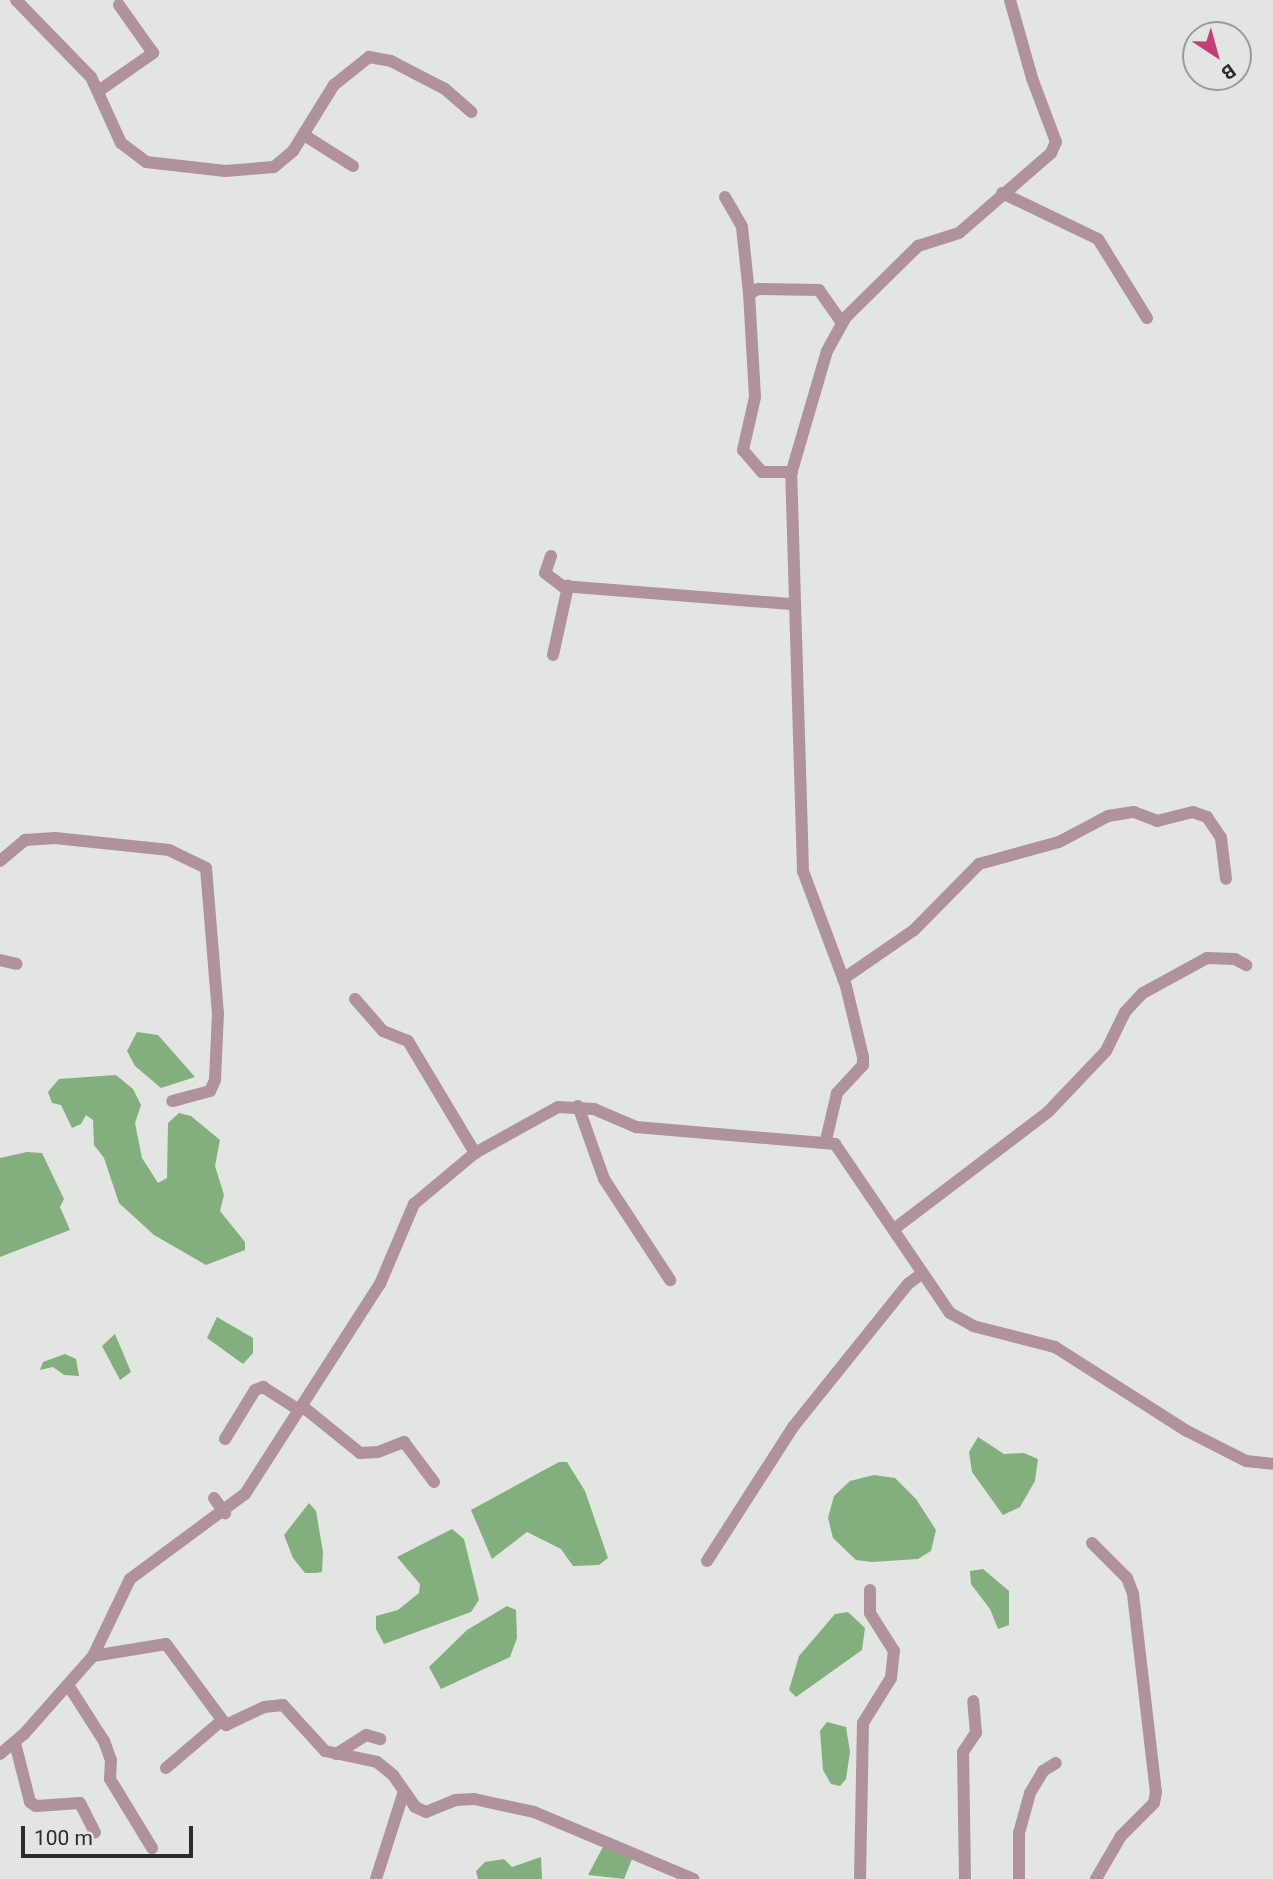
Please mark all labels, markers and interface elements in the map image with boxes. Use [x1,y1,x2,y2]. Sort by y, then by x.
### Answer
north arrow [1182,21,1252,91]
text: B [1217,59,1240,85]
scale bar [24,1812,196,1856]
text: 100 m [34,1826,93,1850]

